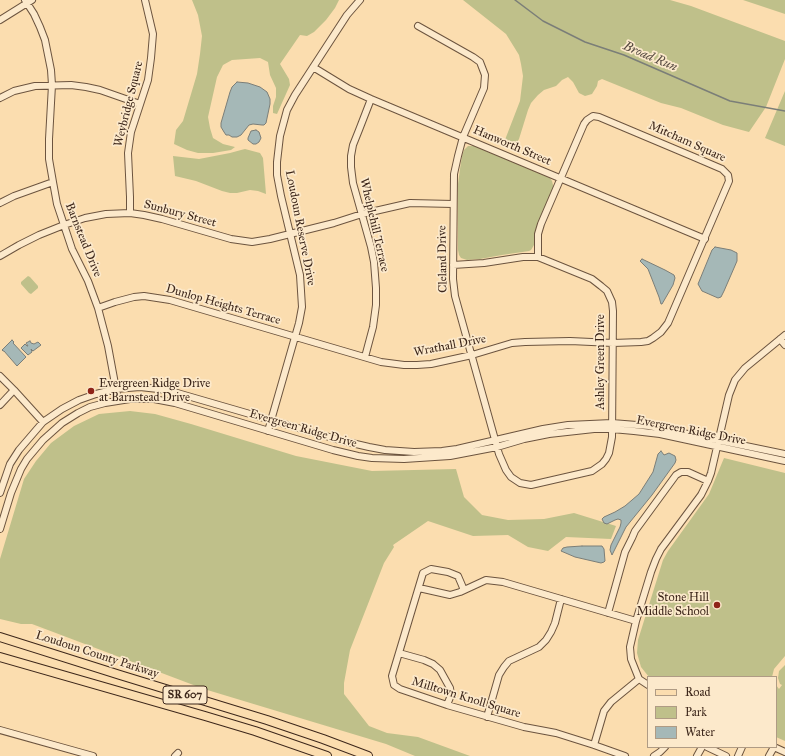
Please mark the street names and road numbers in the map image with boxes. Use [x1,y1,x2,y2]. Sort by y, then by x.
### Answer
street label: Weybridge Square [111,60,147,148]
street label: Mitcham Square [646,119,728,165]
street label: Hanworth Street [471,123,553,169]
street label: Loudoun Reserve Drive [282,169,318,287]
street label: Whelplehill Terrace [356,177,392,273]
street label: Sunbury Street [142,197,218,231]
street label: Barnstead Drive [62,201,104,279]
street label: Cleland Drive [435,225,451,293]
street label: Dunlop Heights Terrace [164,282,282,328]
street label: Ashley Green Drive [594,314,608,410]
street label: Wrathall Drive [413,332,487,360]
street label: Evergreen Ridge Drive [248,407,358,451]
street label: Evergreen Ridge Drive [635,413,747,449]
street label: Loudoun County Parkway [34,628,160,682]
street label: Milltown Knoll Square [410,675,522,721]
road number: SR 607 [163,686,207,704]

